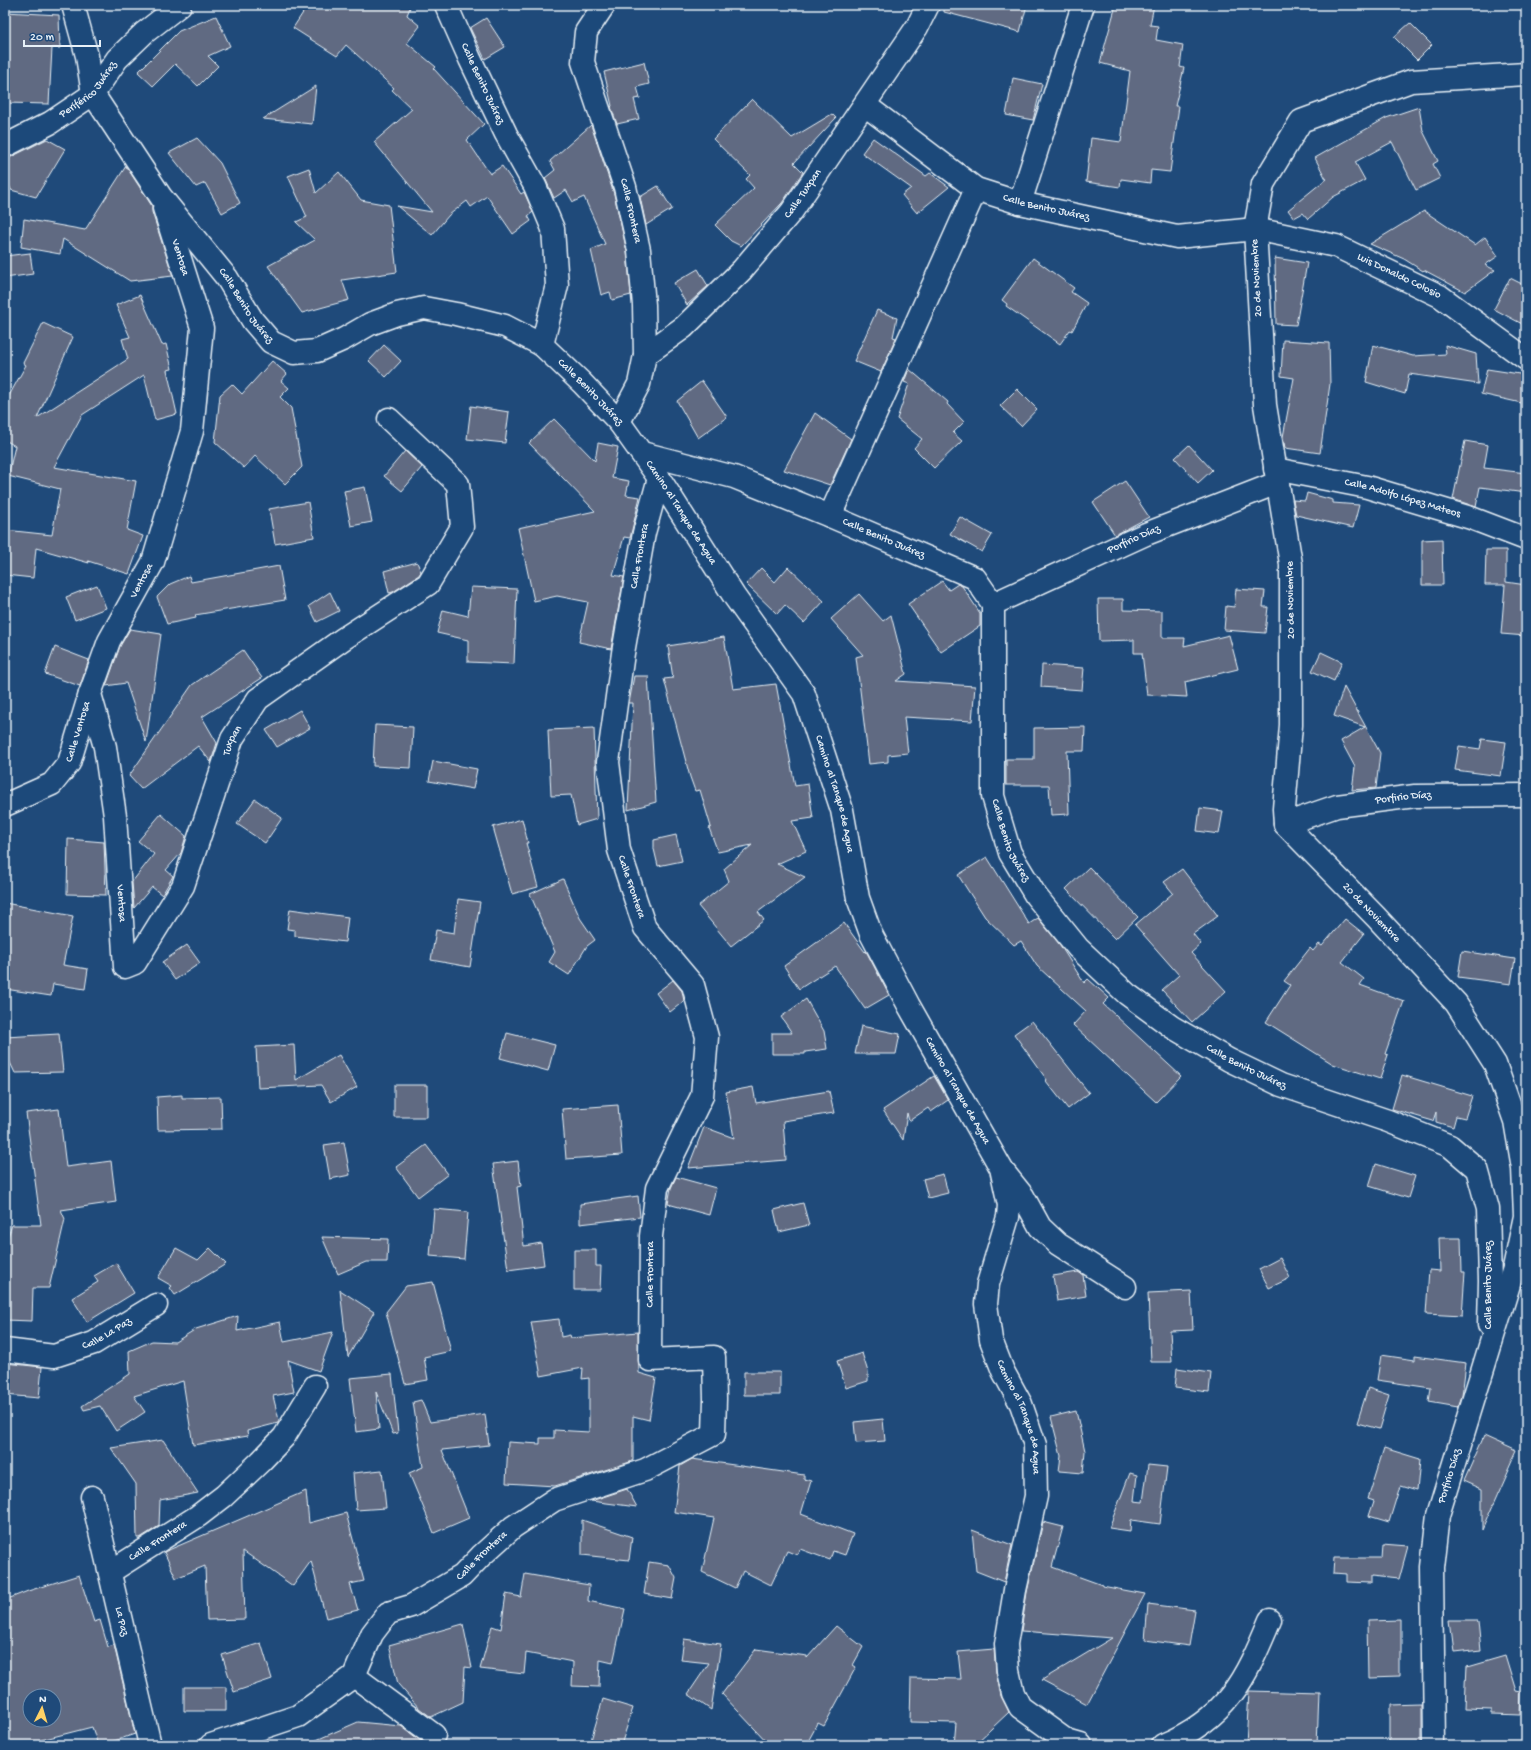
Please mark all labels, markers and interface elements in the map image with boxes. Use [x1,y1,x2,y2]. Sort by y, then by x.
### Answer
scale bar [24,22,100,48]
text: 20 m [30,31,55,45]
street label: Calle Benito Juárez [458,42,507,128]
street label: Periférico Juárez [57,58,120,121]
street label: Calle Tuxpan [782,167,825,221]
street label: Calle Frontera [617,177,644,245]
street label: Calle Benito Juárez [1001,192,1092,224]
street label: Ventosa [168,237,191,278]
street label: 20 de Noviembre [1249,238,1265,317]
street label: Luis Donaldo Colosio [1355,251,1443,302]
street label: Calle Benito Juárez [216,266,276,347]
street label: Calle Benito Juárez [555,357,626,429]
street label: Camino al Tanque de Agua [643,458,719,568]
street label: Calle Adolfo López Mateos [1343,477,1463,521]
street label: Calle Benito Juárez [841,516,928,562]
street label: Calle Frontera [628,521,652,590]
street label: Porfirio Díaz [1105,523,1163,557]
street label: Ventosa [127,561,156,601]
street label: 20 de Noviembre [1284,561,1298,639]
street label: Calle Ventosa [64,699,94,764]
street label: Tuxpan [221,723,245,758]
street label: Camino al Tanque de Agua [812,734,856,855]
street label: Porfirio Díaz [1374,790,1433,807]
street label: Calle Benito Juárez [988,798,1033,885]
street label: Calle Frontera [615,854,648,921]
street label: 20 de Noviembre [1340,881,1403,945]
street label: Ventosa [113,883,128,923]
street label: Camino al Tanque de Agua [922,1035,993,1147]
street label: Calle Benito Juárez [1204,1042,1289,1093]
street label: Calle Benito Juárez [1483,1240,1495,1329]
street label: Calle Frontera [644,1241,657,1307]
street label: Calle La Paz [81,1315,135,1352]
street label: Camino al Tanque de Agua [993,1358,1042,1475]
street label: Porfirio Díaz [1436,1446,1464,1506]
street label: Calle Frontera [127,1518,190,1564]
street label: Calle Frontera [455,1528,511,1584]
street label: La Paz [112,1606,131,1639]
north arrow [22,1688,62,1728]
text: N [39,1694,47,1706]

